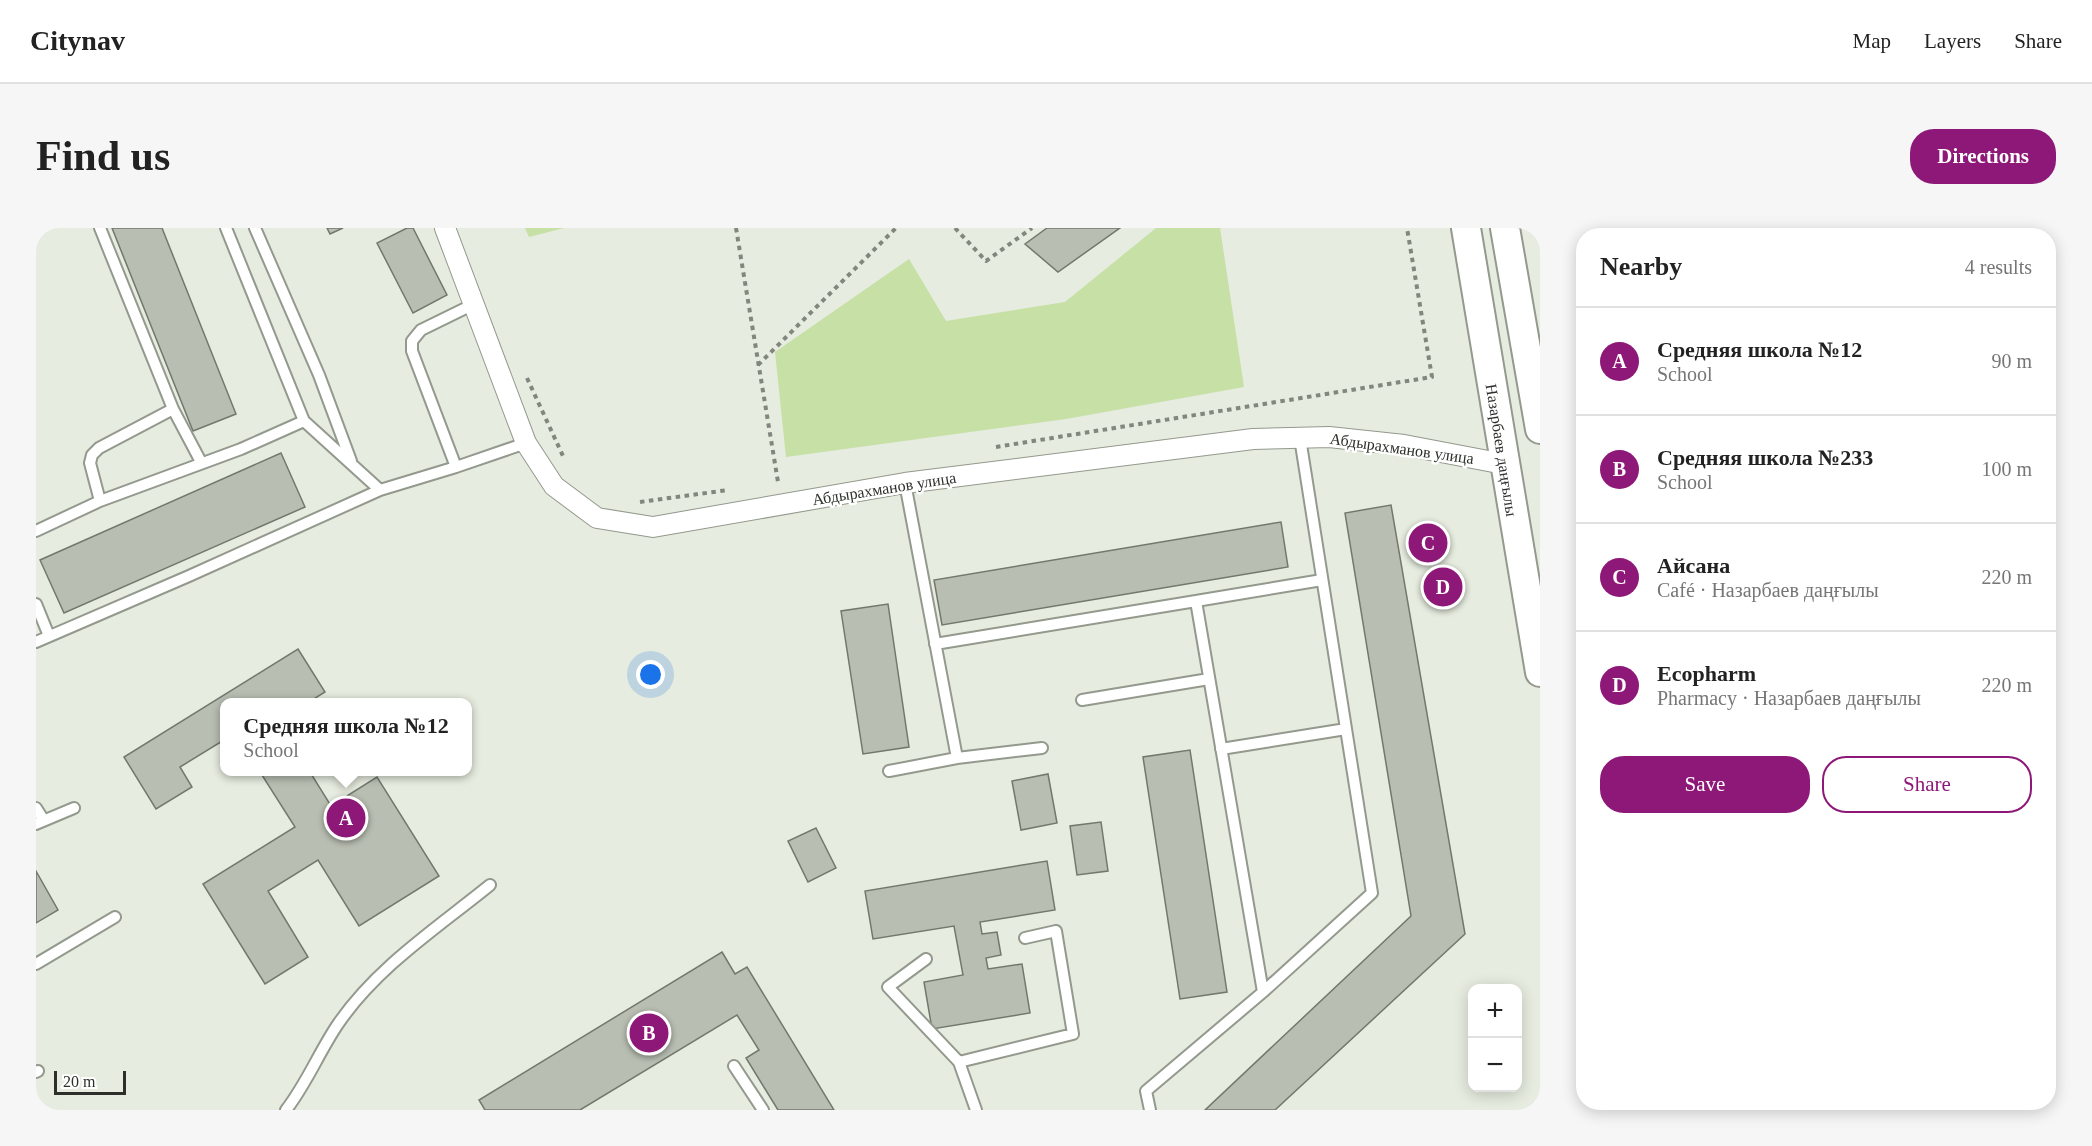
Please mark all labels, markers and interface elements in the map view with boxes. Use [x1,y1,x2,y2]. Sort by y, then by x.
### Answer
text: Citynav [30,25,125,56]
text: Map [1853,29,1891,53]
text: Layers [1924,29,1981,53]
text: Share [2014,29,2062,53]
button: Directions [1910,129,2056,184]
text: Find us [36,133,170,179]
text: Nearby [1600,252,1682,281]
text: 4 results [1965,256,2032,278]
text: Средняя школа №12 [1657,337,1862,362]
text: A [1612,350,1627,372]
text: 90 m [1991,350,2032,372]
text: School [1657,363,1713,385]
street label: Назарбаев даңғылы [1482,383,1520,518]
street label: Абдырахманов улица [1329,430,1475,468]
text: Средняя школа №233 [1657,445,1873,470]
text: B [1613,458,1626,480]
text: 100 m [1981,458,2032,480]
street label: Абдырахманов улица [811,469,957,509]
text: School [1657,471,1713,493]
pin: C [1408,520,1448,566]
text: Айсана [1657,553,1730,578]
pin: D [1424,564,1462,610]
text: C [1612,566,1627,588]
text: 220 m [1981,566,2032,588]
text: Café · Назарбаев даңғылы [1657,579,1879,601]
your location [636,660,665,689]
text: Ecopharm [1657,661,1756,686]
text: D [1612,674,1627,696]
text: 220 m [1981,674,2032,696]
text: Pharmacy · Назарбаев даңғылы [1657,687,1921,709]
popup [220,698,472,776]
text: Средняя школа №12 [243,713,449,738]
text: School [243,739,299,761]
button: Save [1600,756,1810,813]
button: Share [1822,756,2032,813]
pin: A [326,796,366,840]
map controls [1468,984,1522,1092]
button: + [1468,984,1522,1038]
pin: B [630,1010,668,1056]
button: − [1468,1038,1522,1092]
scale bar [54,1068,126,1096]
text: 20 m [63,1073,95,1090]

